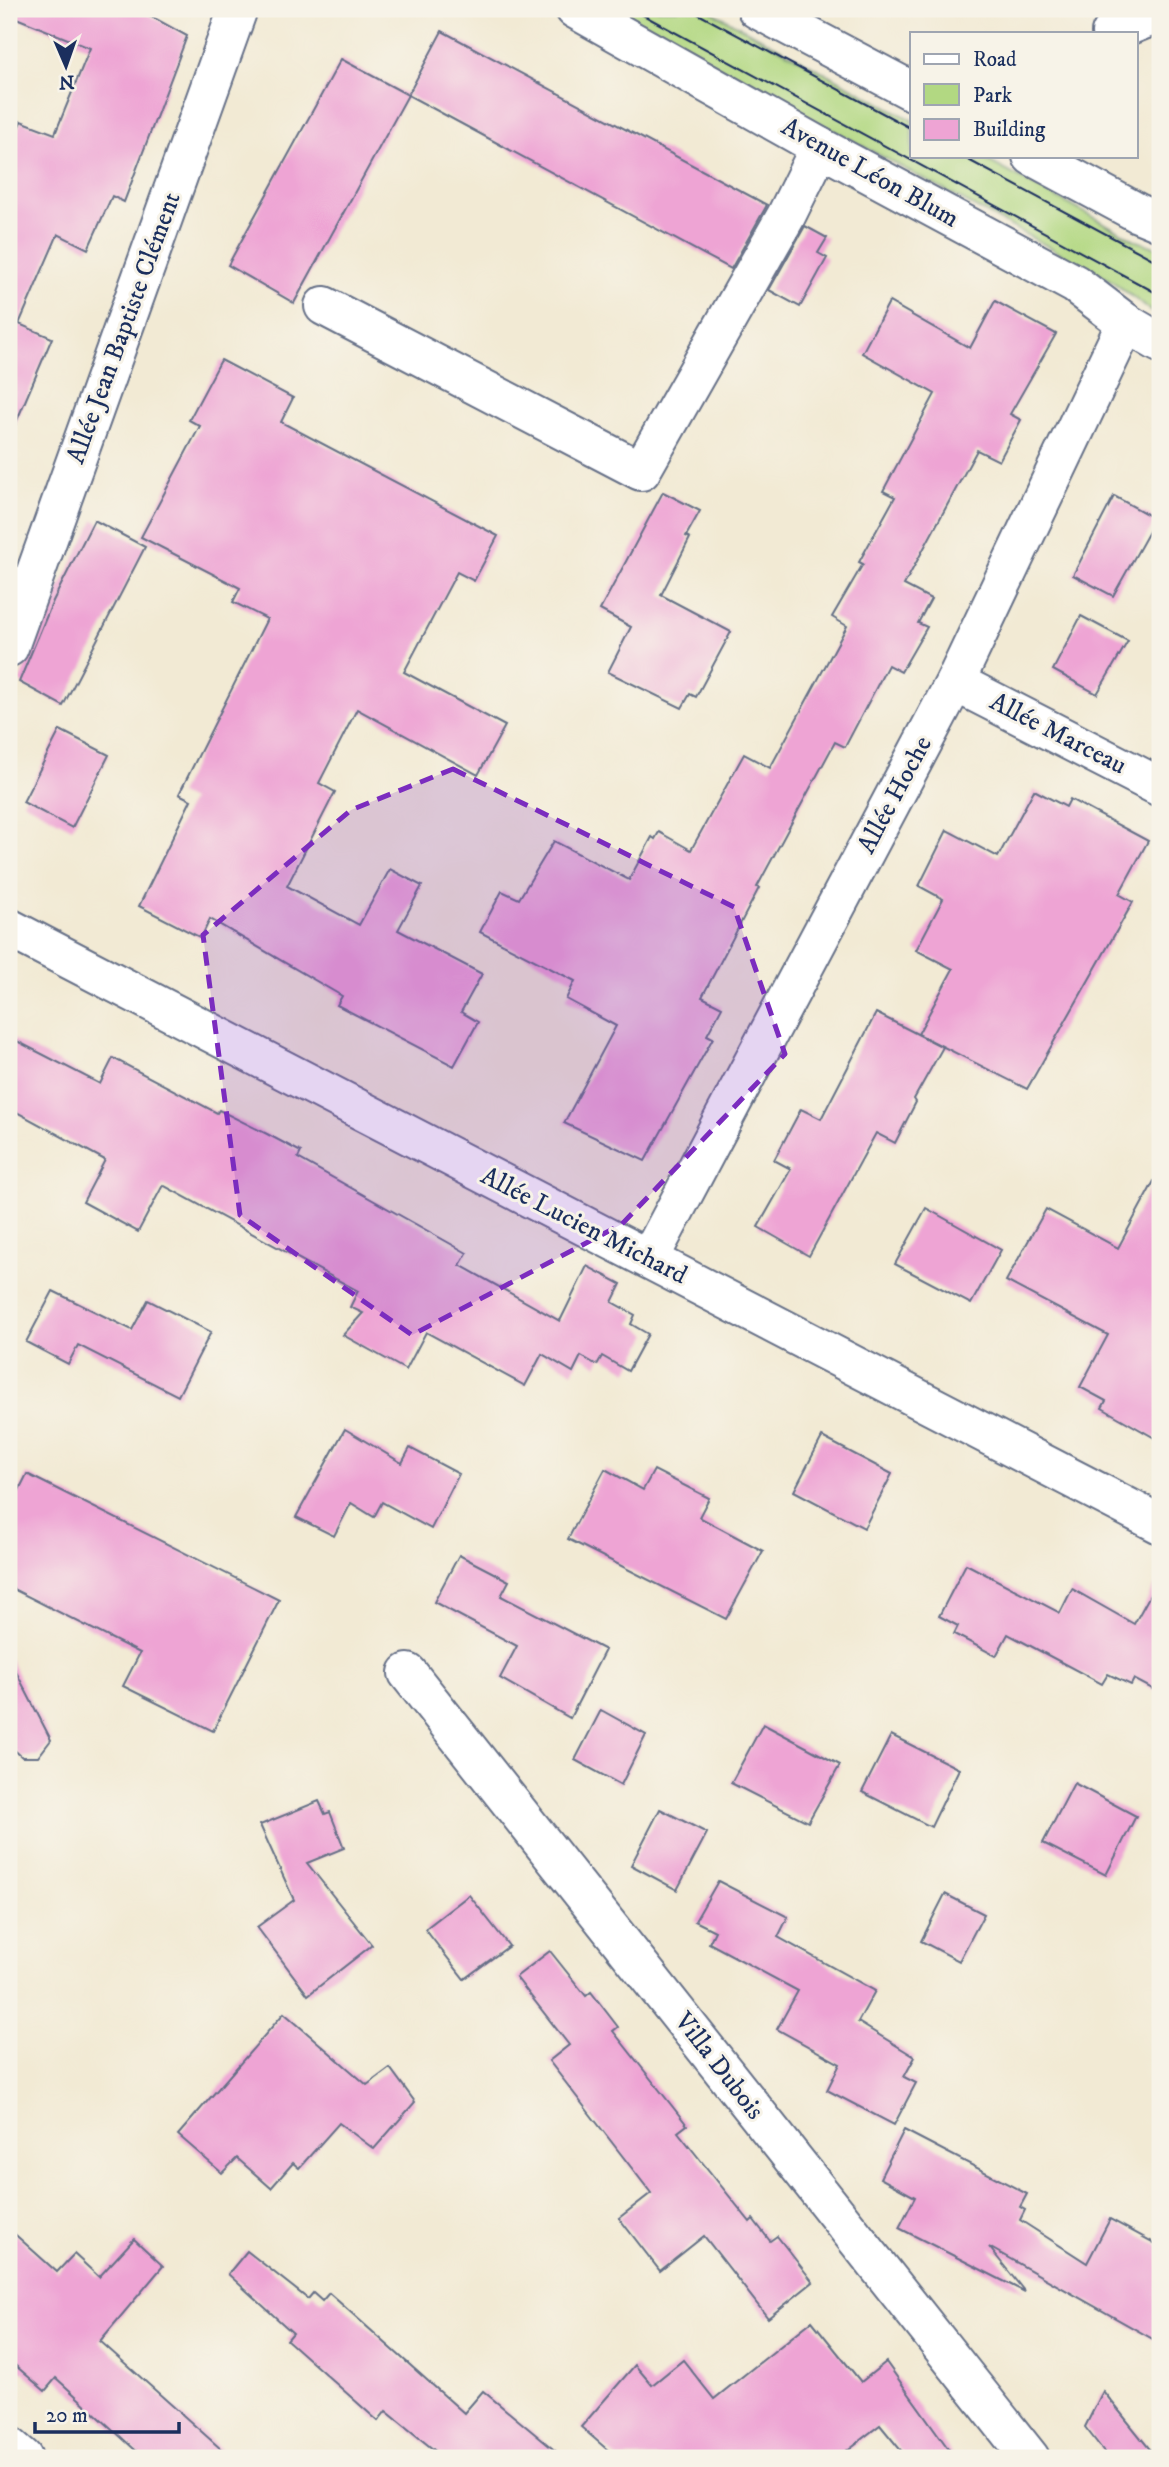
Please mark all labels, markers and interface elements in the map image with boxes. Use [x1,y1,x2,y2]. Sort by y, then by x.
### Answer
north arrow [32,32,102,102]
legend [910,32,1138,158]
text: Road [973,47,1017,73]
text: N [58,70,75,93]
text: Park [973,83,1013,109]
street label: Avenue Léon Blum [775,111,965,235]
text: Building [973,117,1046,143]
street label: Allée Jean Baptiste Clément [59,188,189,468]
street label: Allée Marceau [984,685,1132,783]
street label: Allée Hoche [850,730,940,860]
street label: Allée Lucien Michard [475,1160,693,1292]
street label: Villa Dubois [666,2005,771,2126]
scale bar [35,2390,178,2434]
text: 20 m [46,2403,88,2429]

